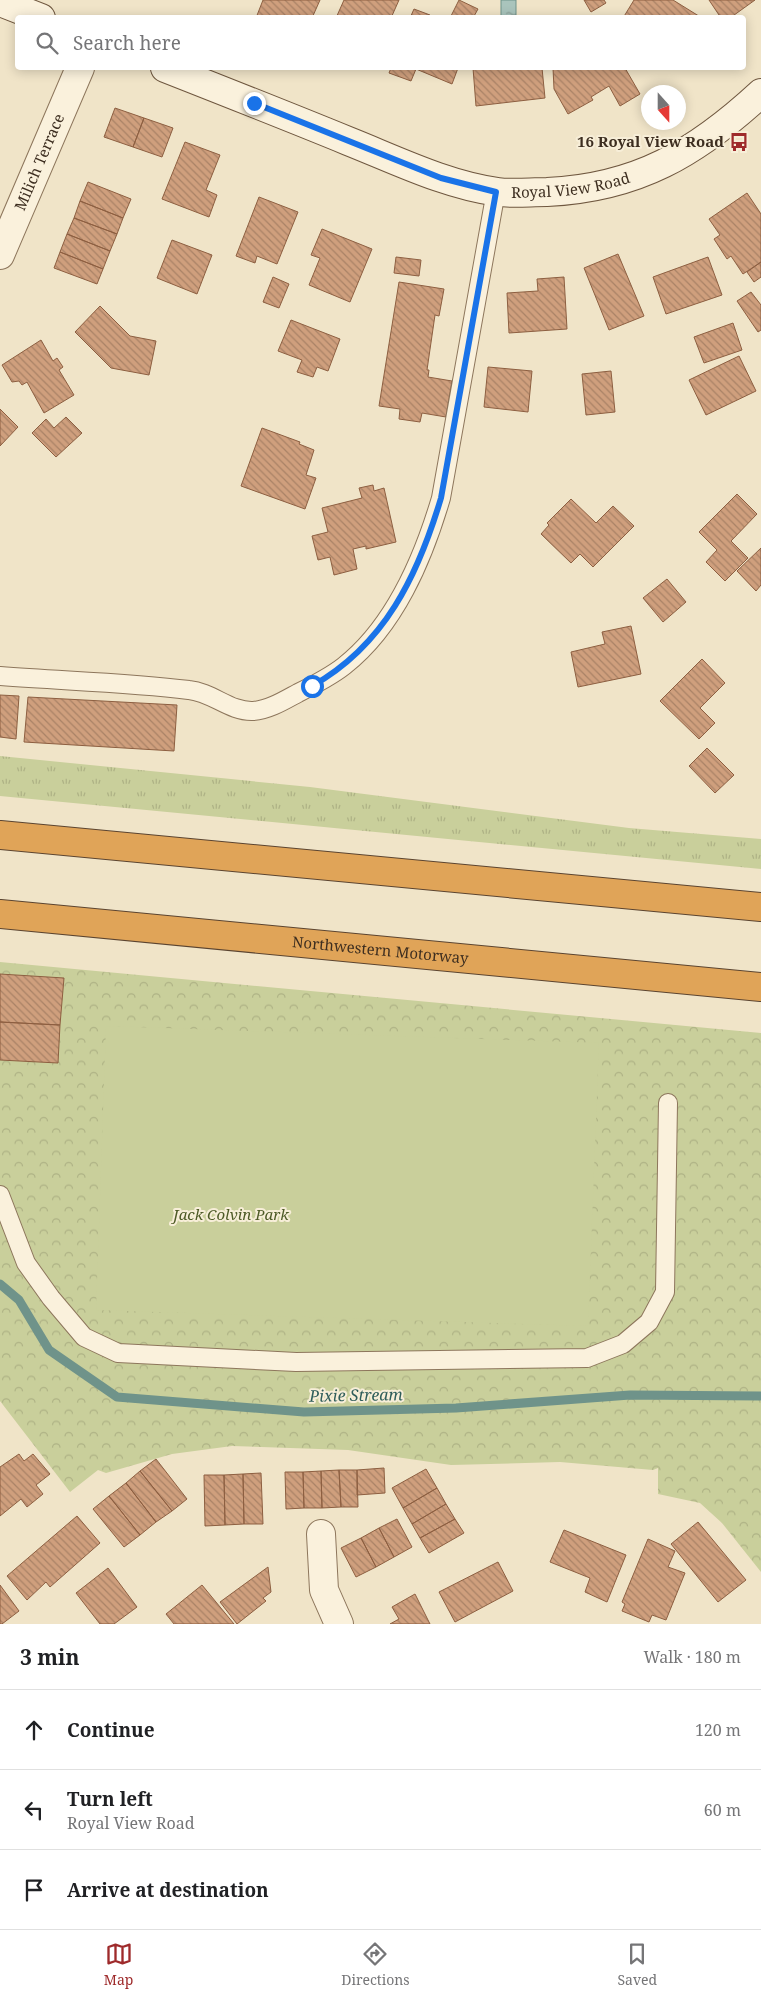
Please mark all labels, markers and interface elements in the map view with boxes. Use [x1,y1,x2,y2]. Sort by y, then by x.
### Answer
search box [15,15,746,70]
icon: search [33,29,61,57]
text: Search here [73,30,181,56]
north arrow [641,85,686,130]
route end [243,92,266,115]
street label: Milich Terrace [9,110,68,213]
place label: 16 Royal View Road [577,131,724,151]
bus stop icon: 16 Royal View Road [728,131,750,153]
street label: Royal View Road [511,167,632,202]
route start [301,675,324,698]
street label: Northwestern Motorway [291,931,470,968]
park label: Jack Colvin Park [170,1204,289,1224]
water label: Pixie Stream [308,1383,404,1407]
text: 3 min [20,1643,79,1671]
text: Walk · 180 m [644,1646,741,1668]
icon: ahead [20,1716,48,1744]
text: Continue [67,1717,155,1743]
text: 120 m [695,1719,741,1741]
text: Turn left [67,1786,153,1812]
icon: left [20,1796,48,1824]
text: 60 m [704,1799,741,1821]
text: Royal View Road [67,1812,195,1834]
icon: arrive [20,1876,48,1904]
text: Arrive at destination [67,1877,269,1903]
tab: Map [104,1940,133,1989]
tab: Directions [341,1940,410,1989]
tab: Saved [617,1940,657,1989]

